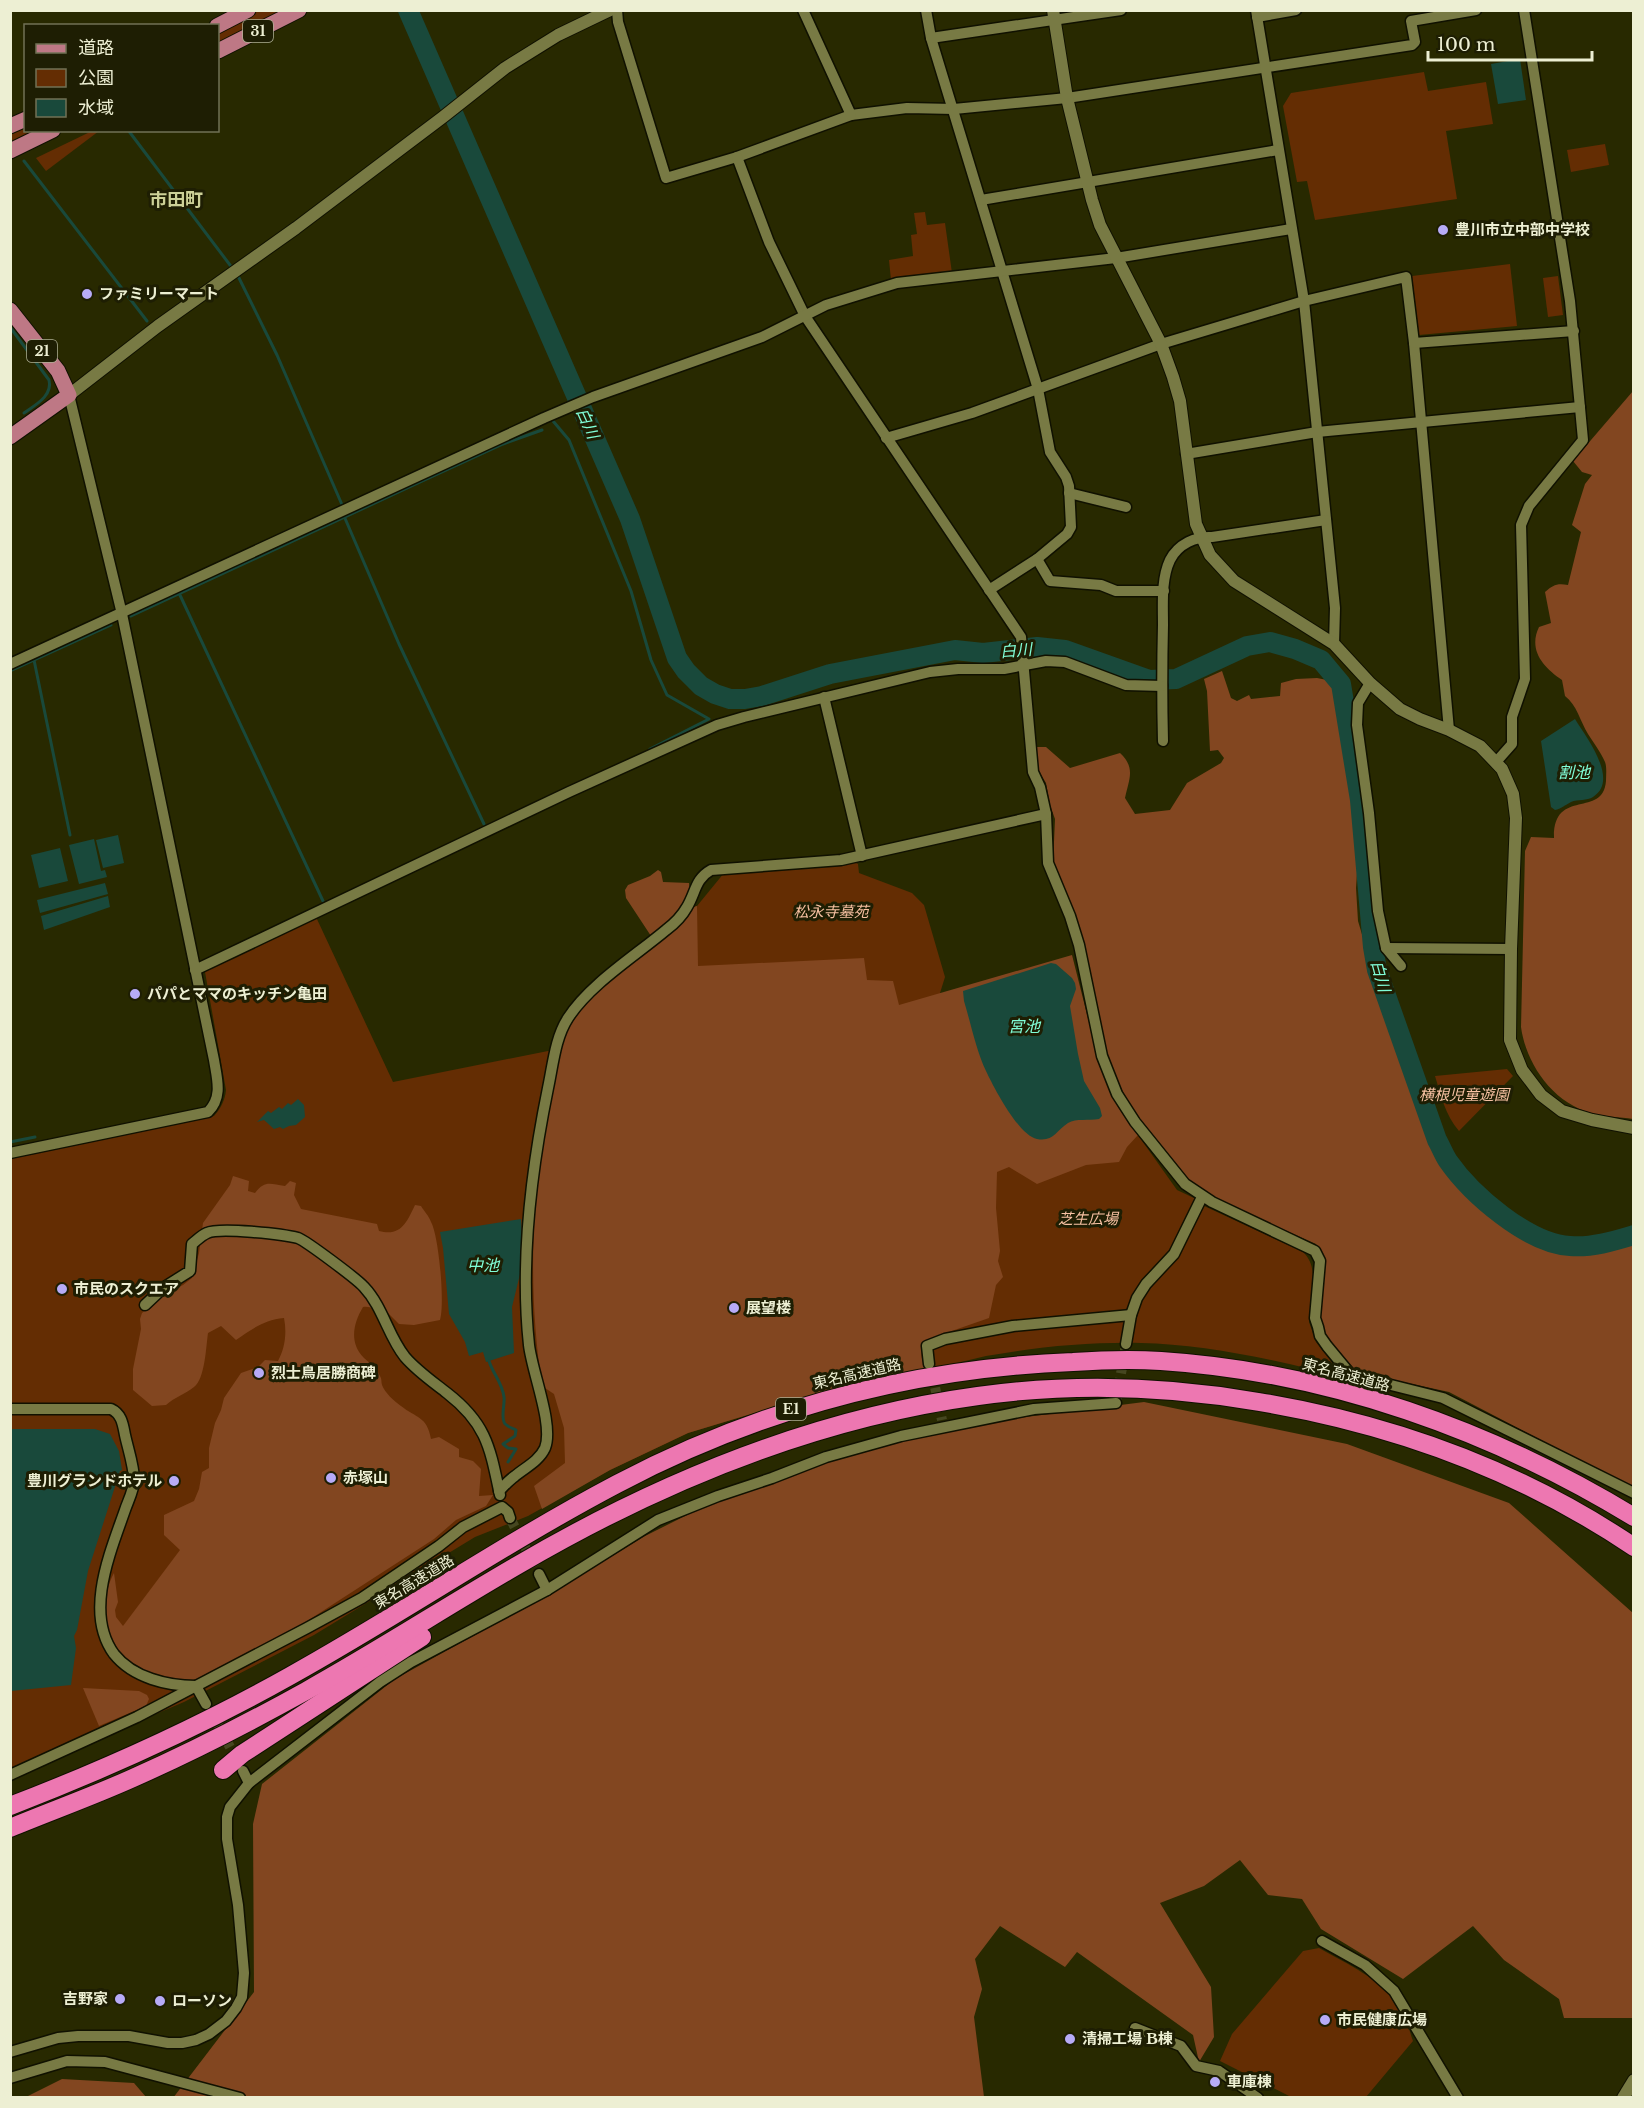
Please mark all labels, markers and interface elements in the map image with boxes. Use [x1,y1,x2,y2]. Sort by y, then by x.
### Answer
road number: 31 [243,20,273,42]
legend [24,24,219,132]
scale bar [1428,24,1592,62]
text: 100 m [1437,34,1495,56]
text: 道路 [78,37,114,59]
text: 公園 [78,67,114,89]
text: 水域 [78,97,114,119]
district label: 市田町 [149,189,203,211]
place label: 豊川市立中部中学校 [1455,220,1590,239]
marker: 豊川市立中部中学校 [1436,223,1450,237]
place label: ファミリーマート [99,284,219,303]
marker: ファミリーマート [80,287,94,301]
road number: 21 [27,340,57,362]
water label: 白川 [572,404,604,444]
water label: 白川 [999,638,1035,661]
water label: 割池 [1558,762,1592,782]
park label: 松永寺墓苑 [793,902,870,921]
water label: 白川 [1367,958,1395,996]
place label: パパとママのキッチン亀田 [147,984,327,1003]
marker: パパとママのキッチン亀田 [128,987,142,1001]
water label: 宮池 [1008,1016,1042,1036]
park label: 横根児童遊園 [1419,1085,1511,1104]
park label: 芝生広場 [1058,1209,1120,1228]
water label: 中池 [467,1255,501,1275]
place label: 市民のスクエア [74,1279,179,1298]
marker: 市民のスクエア [55,1282,69,1296]
place label: 展望楼 [746,1298,791,1317]
marker: 展望楼 [727,1301,741,1315]
street label: 東名高速道路 [811,1354,903,1393]
street label: 東名高速道路 [1300,1354,1392,1395]
place label: 烈士鳥居勝商碑 [271,1363,376,1382]
marker: 烈士鳥居勝商碑 [252,1366,266,1380]
road number: E1 [776,1398,806,1420]
place label: 赤塚山 [343,1468,388,1487]
place label: 豊川グランドホテル [27,1471,162,1490]
marker: 赤塚山 [324,1471,338,1485]
marker: 豊川グランドホテル [167,1474,181,1488]
street label: 東名高速道路 [370,1550,457,1613]
place label: 吉野家 [63,1989,108,2008]
place label: ローソン [172,1991,232,2010]
marker: 吉野家 [113,1992,127,2006]
marker: ローソン [153,1994,167,2008]
place label: 市民健康広場 [1337,2010,1427,2029]
marker: 市民健康広場 [1318,2013,1332,2027]
place label: 清掃工場 B棟 [1082,2029,1173,2048]
marker: 清掃工場 B棟 [1063,2032,1077,2046]
place label: 車庫棟 [1227,2072,1272,2091]
marker: 車庫棟 [1208,2075,1222,2089]

